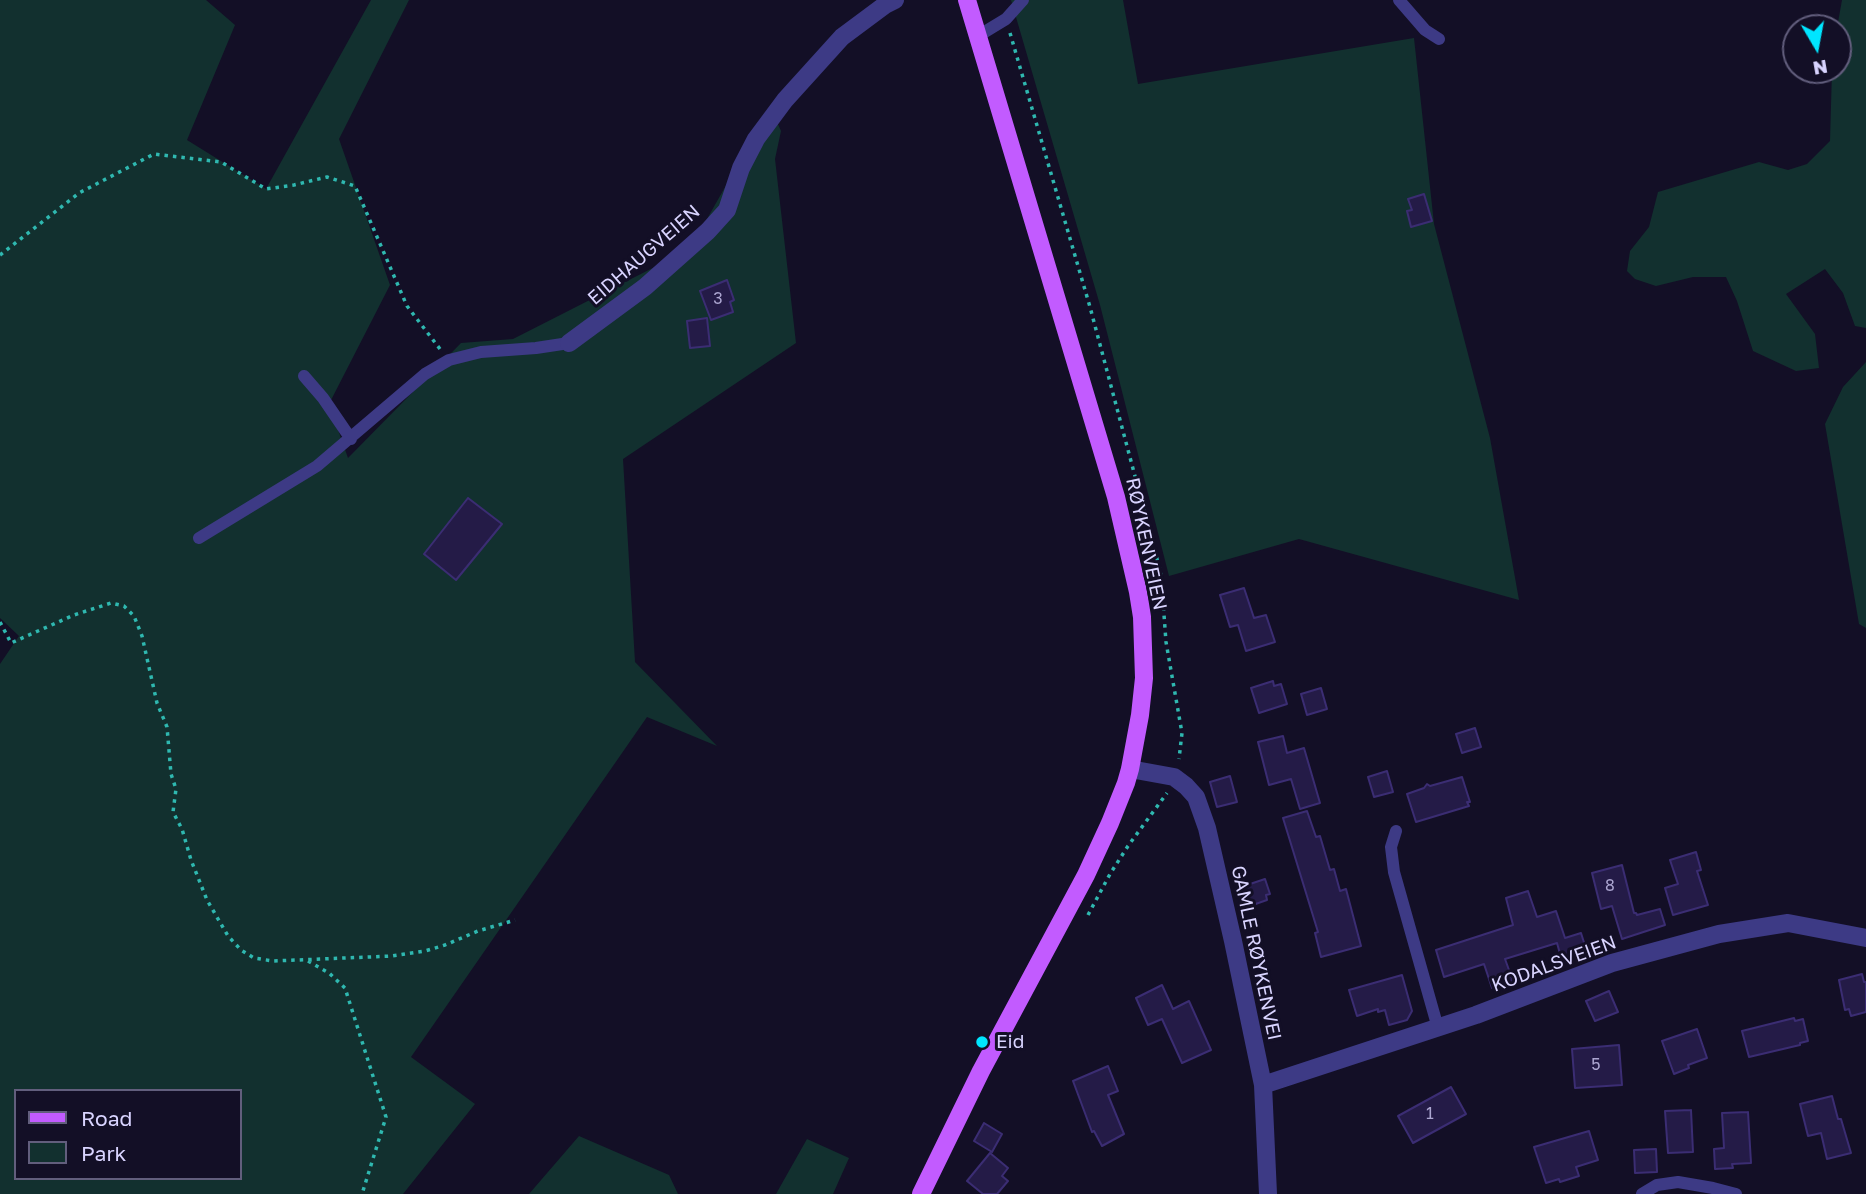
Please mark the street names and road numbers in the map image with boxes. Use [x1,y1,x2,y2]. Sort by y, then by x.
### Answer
street label: EIDHAUGVEIEN [583,200,705,310]
street label: RØYKENVEIEN [1121,476,1171,612]
street label: GAMLE RØYKENVEI [1226,864,1286,1042]
street label: KODALSVEIEN [1489,931,1619,997]

